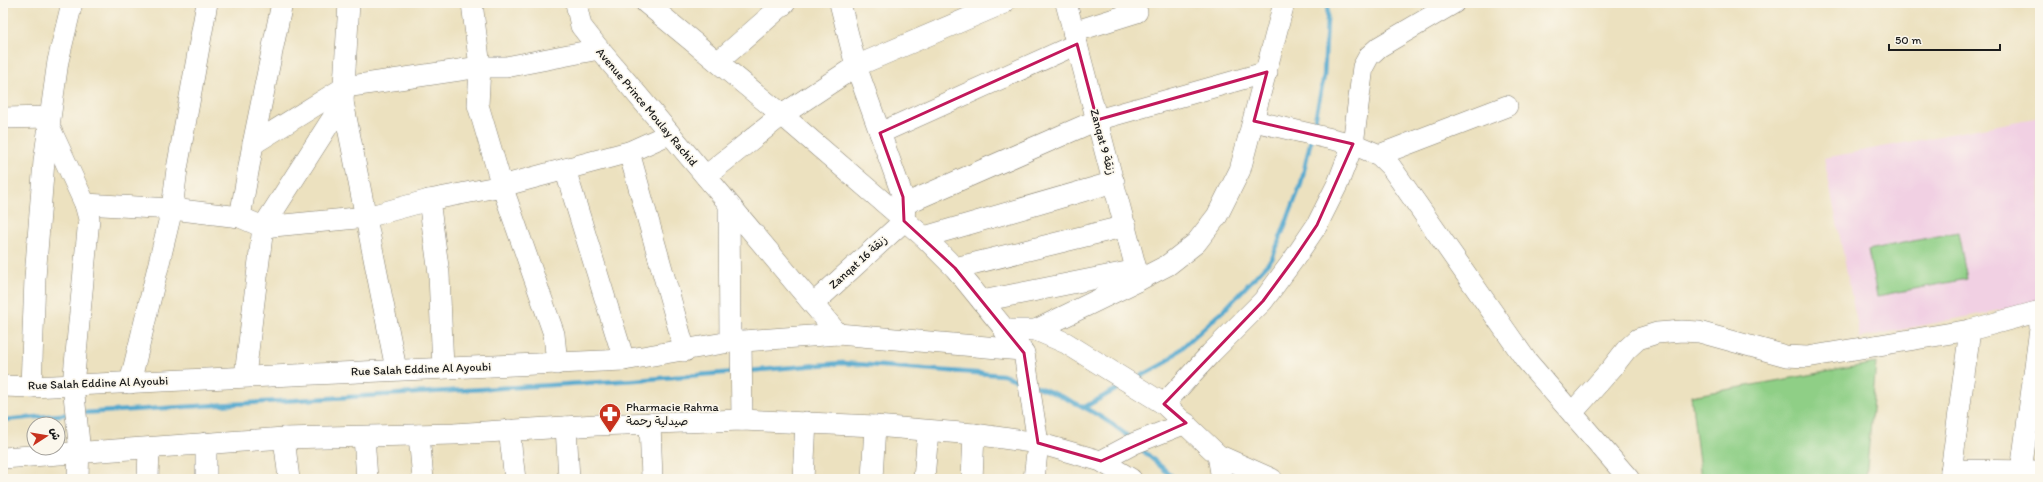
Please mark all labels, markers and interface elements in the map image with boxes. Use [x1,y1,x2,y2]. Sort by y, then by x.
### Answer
scale bar [1889,26,2000,52]
text: 50 m [1895,33,1921,47]
street label: Avenue Prince Moulay Rachid [593,45,701,169]
street label: Zanqat 9 زنقة [1087,107,1119,177]
street label: Zanqat 16 زنقة [826,232,890,292]
street label: Rue Salah Eddine Al Ayoubi [351,360,491,378]
street label: Rue Salah Eddine Al Ayoubi [28,374,168,392]
place label: Pharmacie Rahma صيدلية رحمة [626,400,720,428]
pharmacy icon: Pharmacie Rahma صيدلية رحمة [597,401,623,434]
north arrow [26,416,66,456]
text: ش [48,427,63,441]

